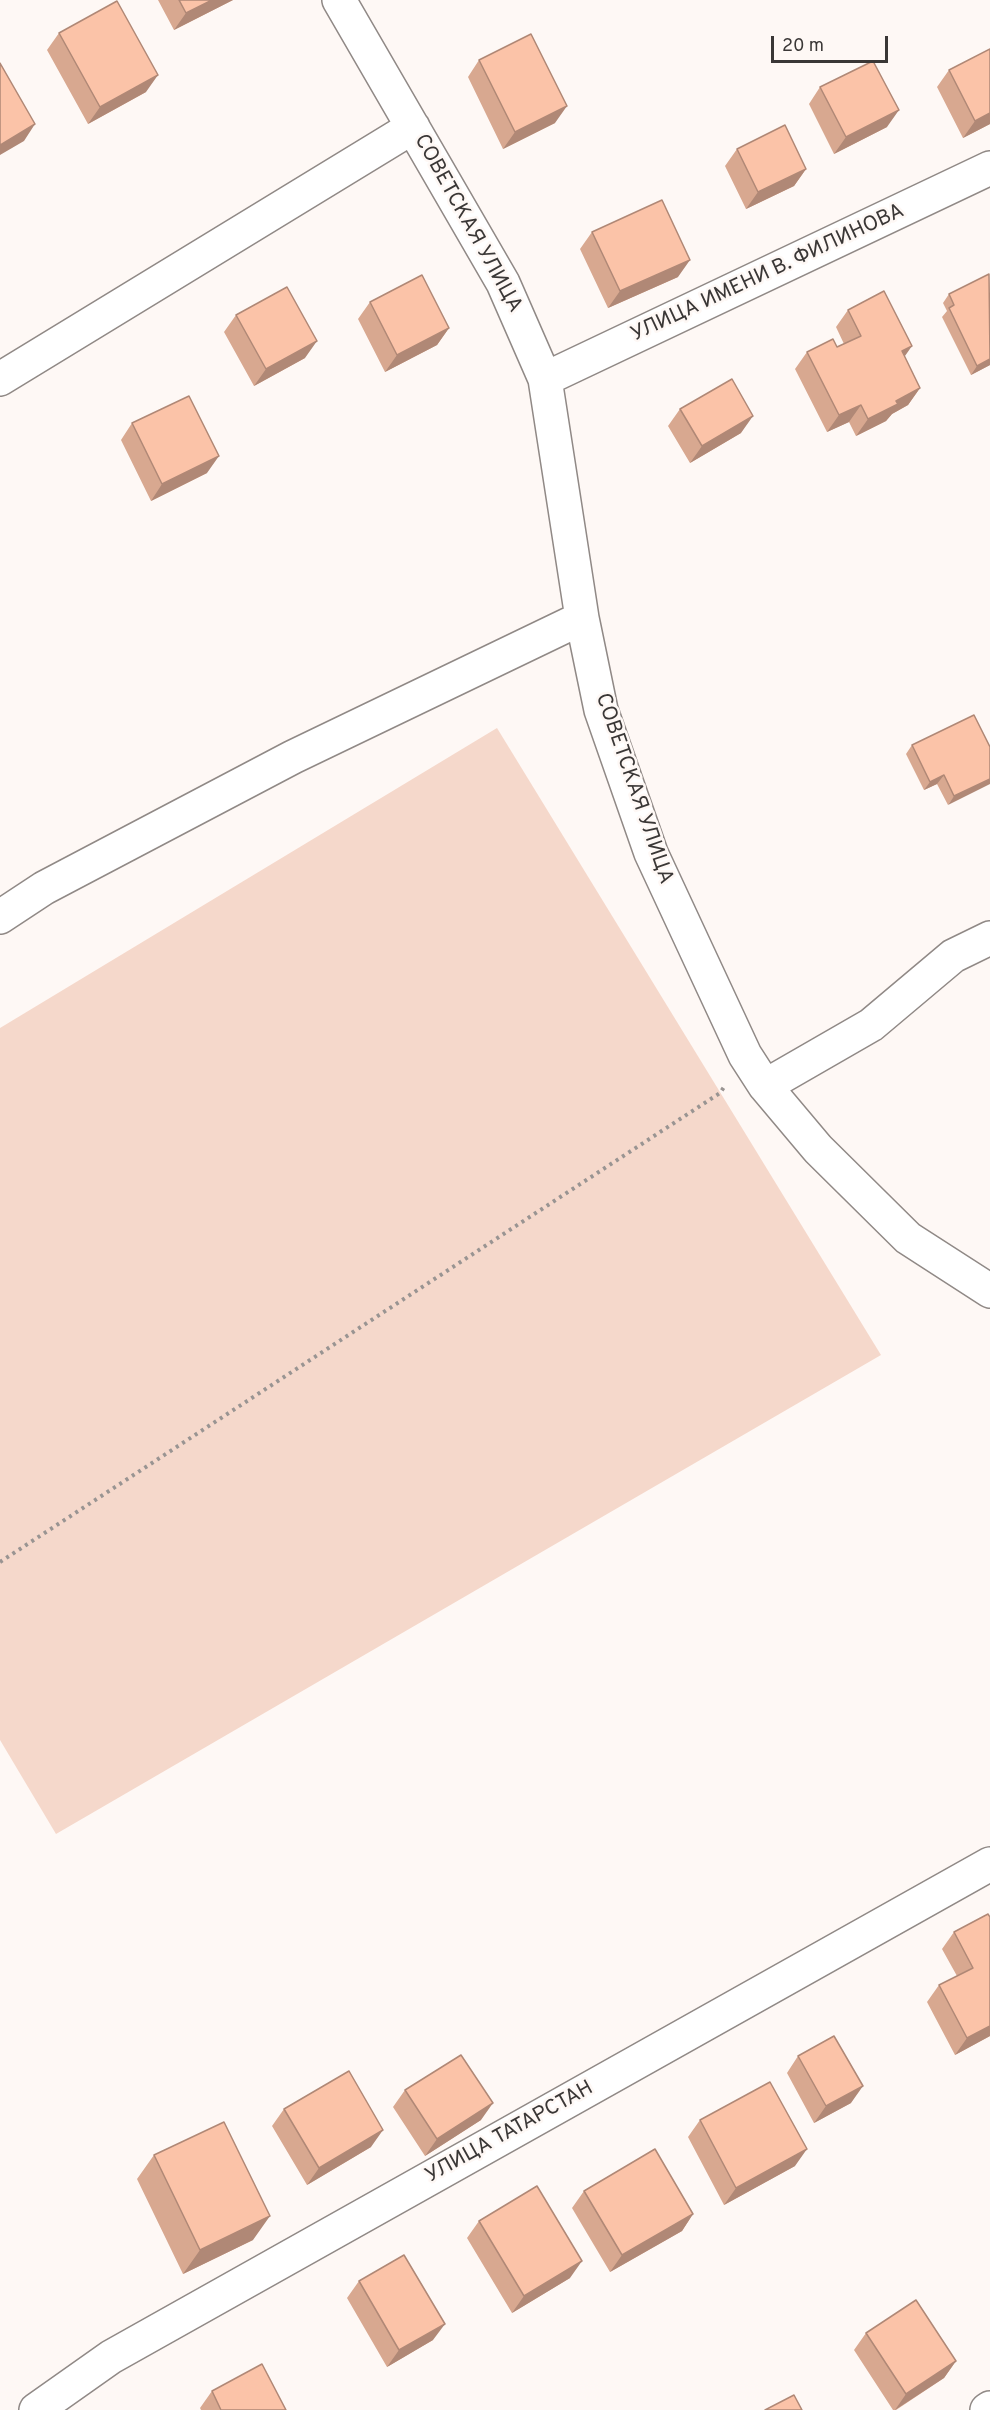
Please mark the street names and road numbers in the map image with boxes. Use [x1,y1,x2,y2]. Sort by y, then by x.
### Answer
street label: СОВЕТСКАЯ УЛИЦА [407,130,527,318]
street label: УЛИЦА ИМЕНИ В. ФИЛИНОВА [627,199,909,349]
street label: СОВЕТСКАЯ УЛИЦА [588,690,678,888]
street label: УЛИЦА ТАТАРСТАН [422,2076,598,2190]

